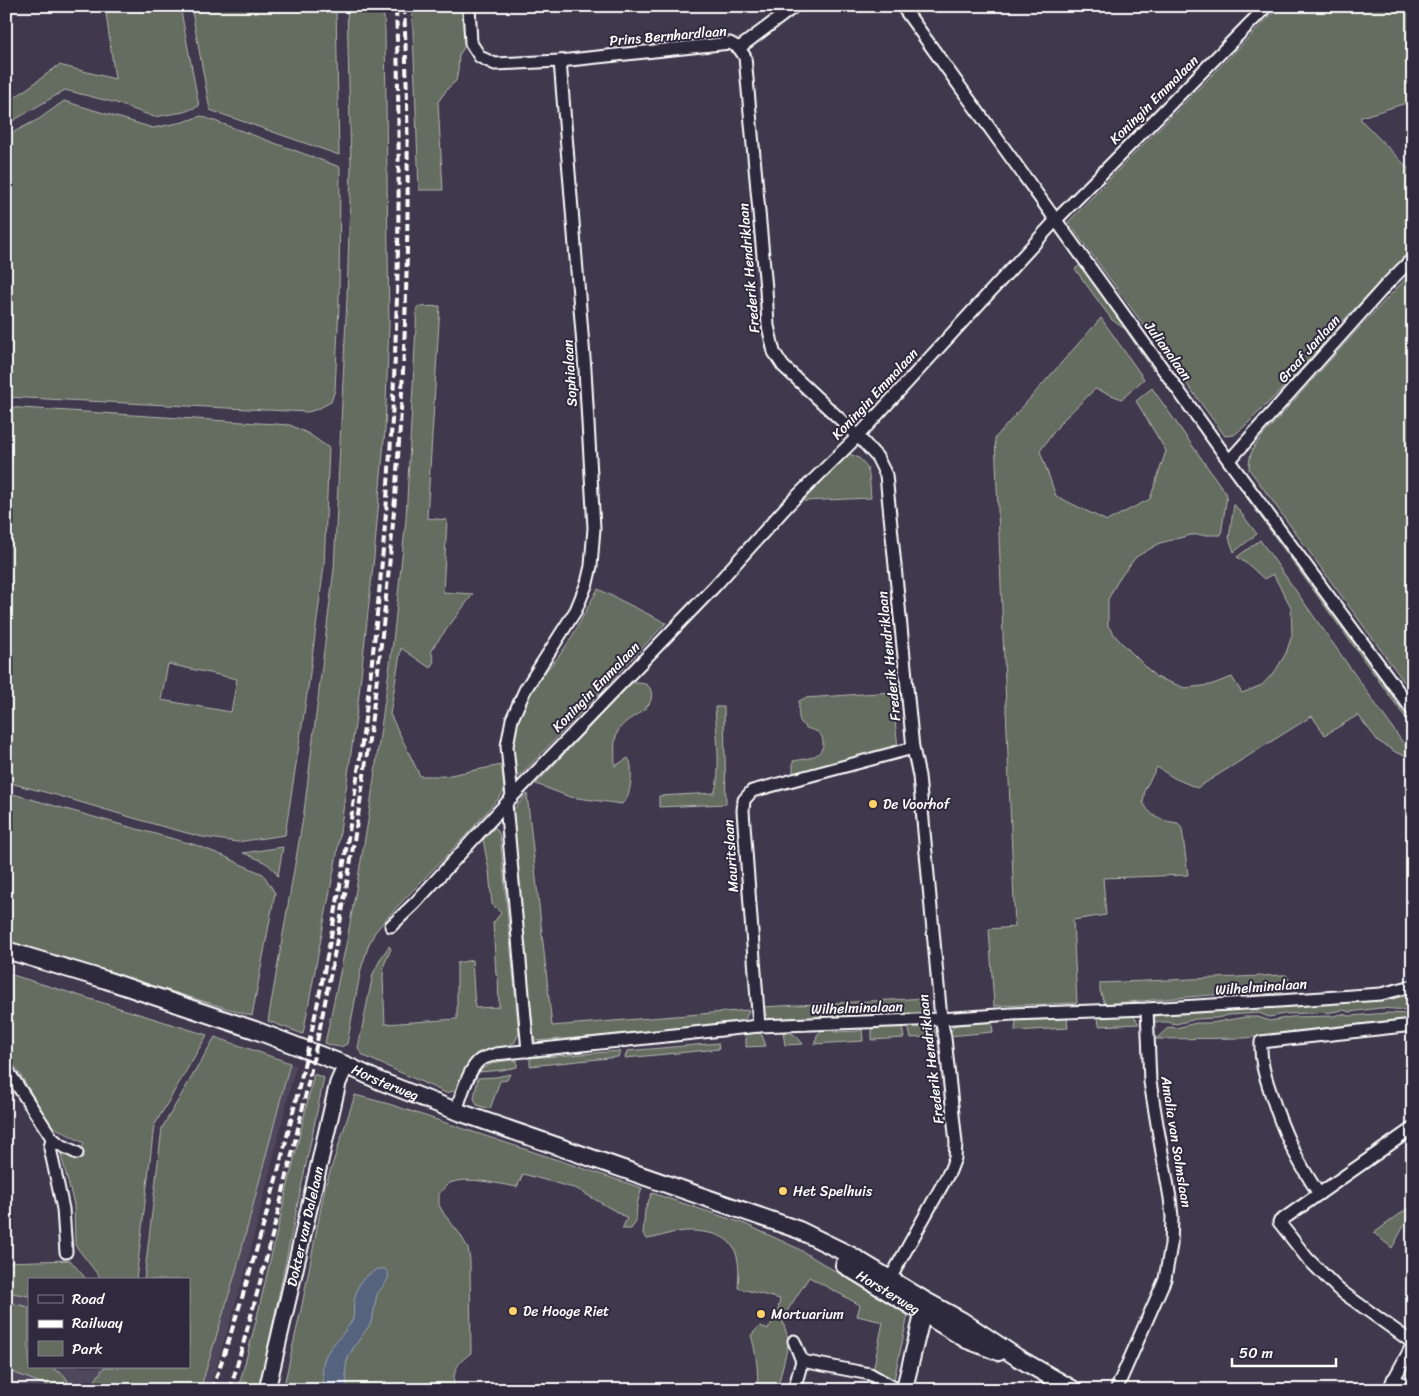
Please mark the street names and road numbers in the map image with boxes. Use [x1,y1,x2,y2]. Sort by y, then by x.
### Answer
street label: Prins Bernhardlaan [608,18,728,54]
street label: Koningin Emmalaan [1103,49,1205,151]
street label: Frederik Hendriklaan [731,201,767,334]
street label: Graaf Janlaan [1271,309,1347,389]
street label: Julianalaan [1137,315,1199,387]
street label: Sophialaan [555,338,585,407]
street label: Koningin Emmalaan [825,342,925,446]
street label: Frederik Hendriklaan [870,589,908,722]
street label: Koningin Emmalaan [546,635,646,738]
street label: Mauritslaan [716,818,746,893]
street label: Wilhelminalaan [1214,971,1308,1003]
street label: Frederik Hendriklaan [911,992,951,1125]
street label: Wilhelminalaan [811,994,904,1022]
street label: Horsterweg [347,1057,423,1108]
street label: Amalia van Solmslaan [1153,1073,1199,1210]
street label: Dokter van Dalelaan [279,1163,331,1289]
street label: Horsterweg [851,1263,925,1321]

